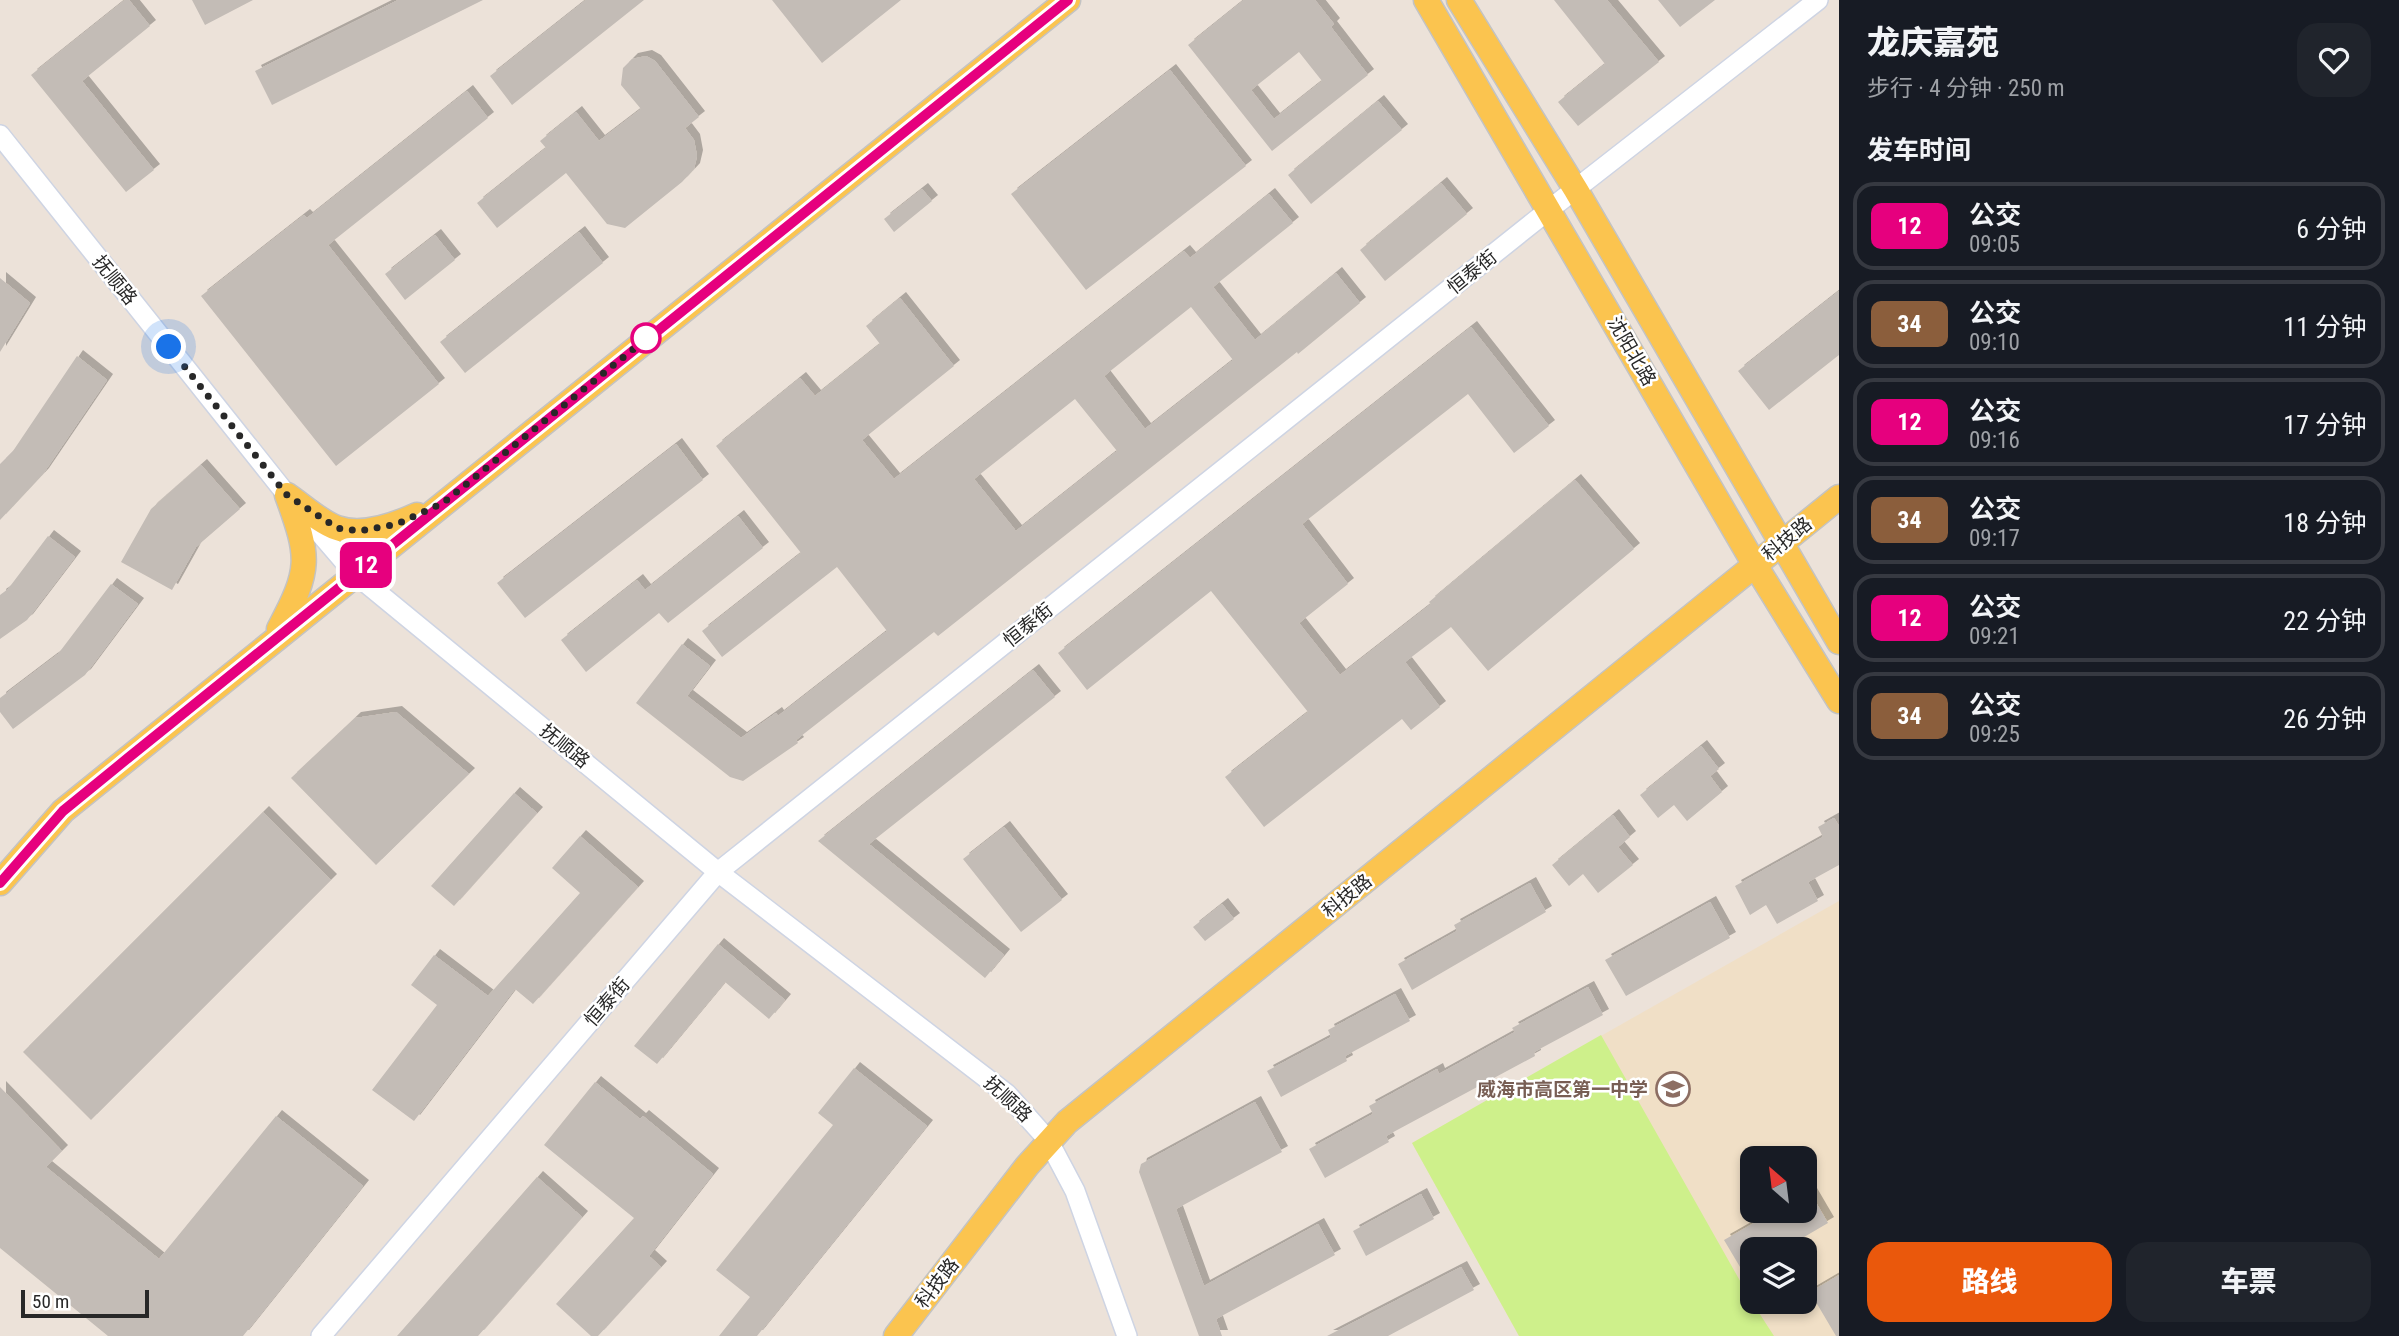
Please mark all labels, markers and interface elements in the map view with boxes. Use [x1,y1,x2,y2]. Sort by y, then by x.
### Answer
text: 龙庆嘉苑 [1867,23,1999,62]
button: heart [2297,23,2371,97]
text: 步行 · 4 分钟 · 250 m [1867,75,2065,102]
text: 发车时间 [1867,135,1971,165]
text: 公交 [1969,200,2021,230]
text: 12 [1897,212,1922,240]
text: 6 分钟 [2296,214,2367,244]
text: 09:05 [1969,231,2020,258]
street label: 恒泰街 [1443,245,1501,299]
street label: 抚顺路 [88,251,142,309]
text: 公交 [1969,298,2021,328]
text: 34 [1897,310,1922,338]
street label: 沈阳北路 [1603,312,1661,390]
text: 11 分钟 [2283,312,2367,342]
unlabelled marker [631,323,661,353]
your location [151,329,186,364]
text: 09:10 [1969,329,2020,356]
text: 公交 [1969,396,2021,426]
text: 12 [1897,408,1922,436]
text: 17 分钟 [2283,410,2367,440]
text: 09:16 [1969,427,2020,454]
text: 公交 [1969,494,2021,524]
text: 34 [1897,506,1922,534]
text: 18 分钟 [2283,508,2367,538]
street label: 科技路 [1758,512,1816,566]
text: 09:17 [1969,525,2020,552]
line badge: 12 [334,542,398,588]
text: 12 [354,551,378,579]
text: 公交 [1969,592,2021,622]
street label: 恒泰街 [999,598,1057,652]
text: 12 [1897,604,1922,632]
text: 22 分钟 [2283,606,2367,636]
text: 09:21 [1969,623,2020,650]
text: 公交 [1969,690,2021,720]
text: 34 [1897,702,1922,730]
text: 26 分钟 [2283,704,2367,734]
street label: 抚顺路 [536,719,594,773]
text: 09:25 [1969,721,2020,748]
street label: 科技路 [1318,869,1376,923]
street label: 恒泰街 [580,973,634,1031]
school or university icon: 威海市高区第一中学 [1654,1070,1692,1108]
street label: 抚顺路 [979,1071,1037,1127]
place label: 威海市高区第一中学 [1477,1078,1648,1101]
north arrow [1740,1146,1816,1223]
map controls [1740,1146,1817,1314]
button: layers [1740,1237,1817,1314]
button: 路线 [1867,1242,2112,1322]
button: 车票 [2126,1242,2371,1322]
street label: 科技路 [910,1253,964,1313]
scale bar [21,1287,149,1319]
text: 50 m [32,1290,69,1313]

